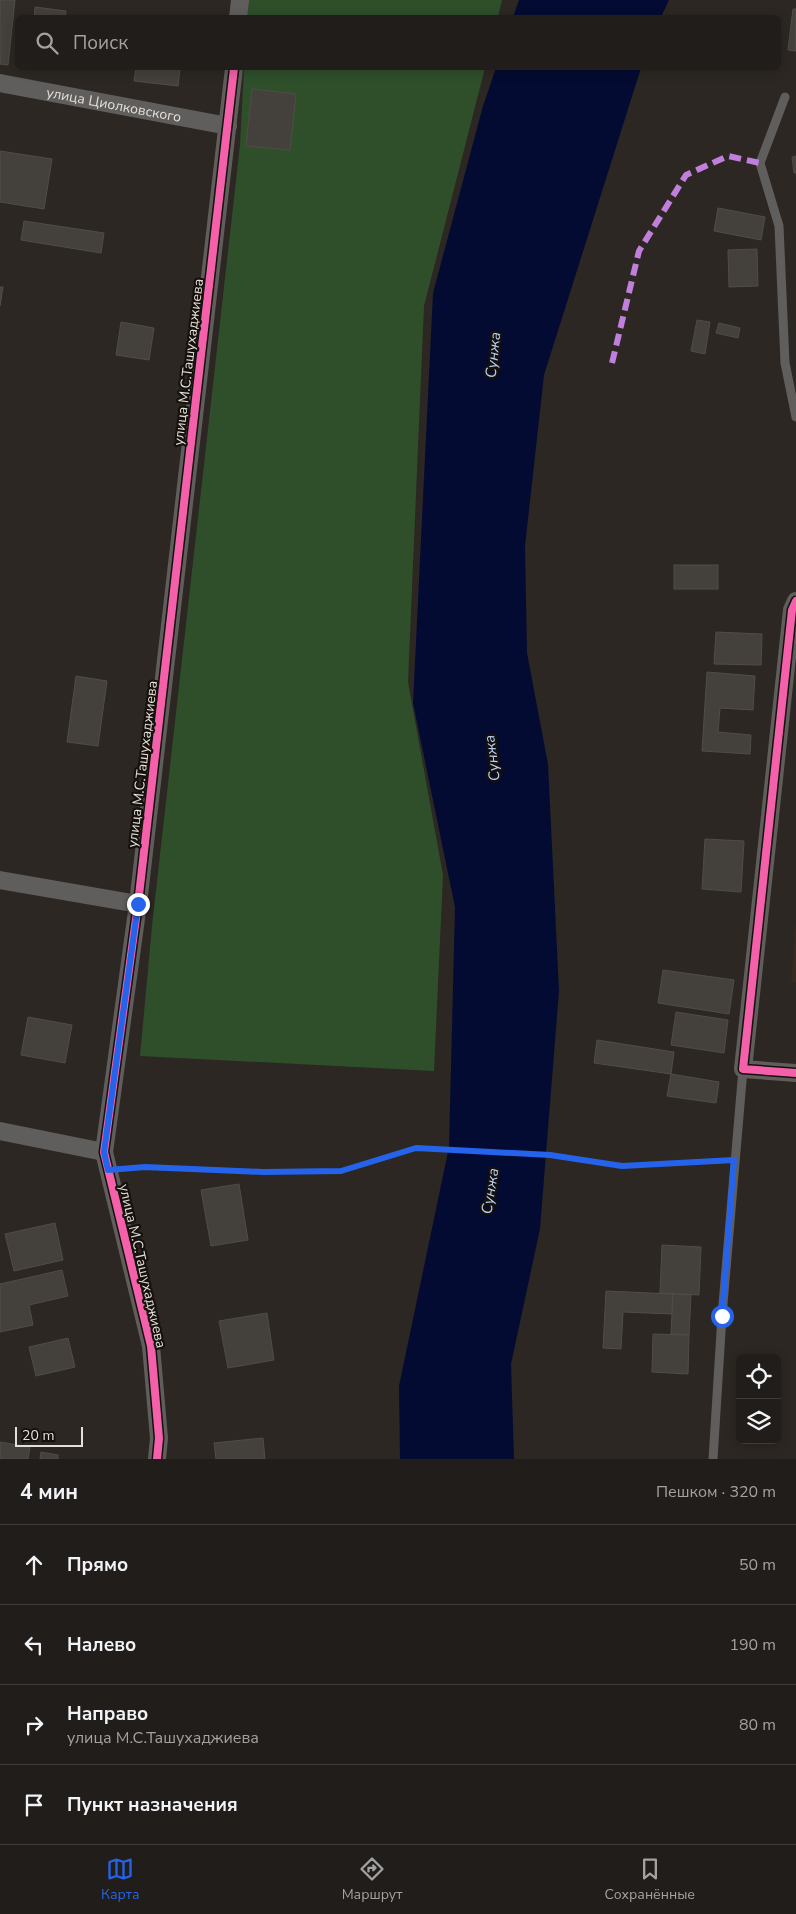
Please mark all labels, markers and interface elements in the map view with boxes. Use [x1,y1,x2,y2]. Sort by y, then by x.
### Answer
search box [15,15,781,70]
icon: search [33,29,61,57]
text: Поиск [73,30,128,56]
street label: улица Циолковского [45,83,183,127]
street label: улица М.С.Ташухаджиева [169,278,208,447]
water label: Сунжа [481,331,505,379]
street label: улица М.С.Ташухаджиева [123,680,162,849]
water label: Сунжа [479,734,505,782]
route end [127,893,150,916]
water label: Сунжа [476,1167,504,1215]
street label: улица М.С.Ташухаджиева [114,1182,171,1350]
route start [711,1305,734,1328]
map controls [736,1354,781,1444]
button: locate [736,1354,781,1399]
button: layers [736,1399,781,1444]
scale bar [15,1424,82,1447]
text: 20 m [22,1426,54,1445]
text: 4 мин [20,1478,78,1506]
text: Пешком · 320 m [656,1481,776,1503]
icon: ahead [20,1551,48,1579]
text: Прямо [67,1552,128,1578]
text: 50 m [739,1554,776,1576]
icon: left [20,1631,48,1659]
text: Налево [67,1632,136,1658]
text: 190 m [729,1634,776,1656]
text: Направо [67,1701,148,1727]
icon: right [20,1711,48,1739]
text: 80 m [739,1714,776,1736]
text: улица М.С.Ташухаджиева [67,1727,259,1749]
icon: arrive [20,1791,48,1819]
text: Пункт назначения [67,1792,238,1818]
tab: Карта [101,1855,140,1904]
tab: Маршрут [342,1855,402,1904]
tab: Сохранённые [604,1855,695,1904]

